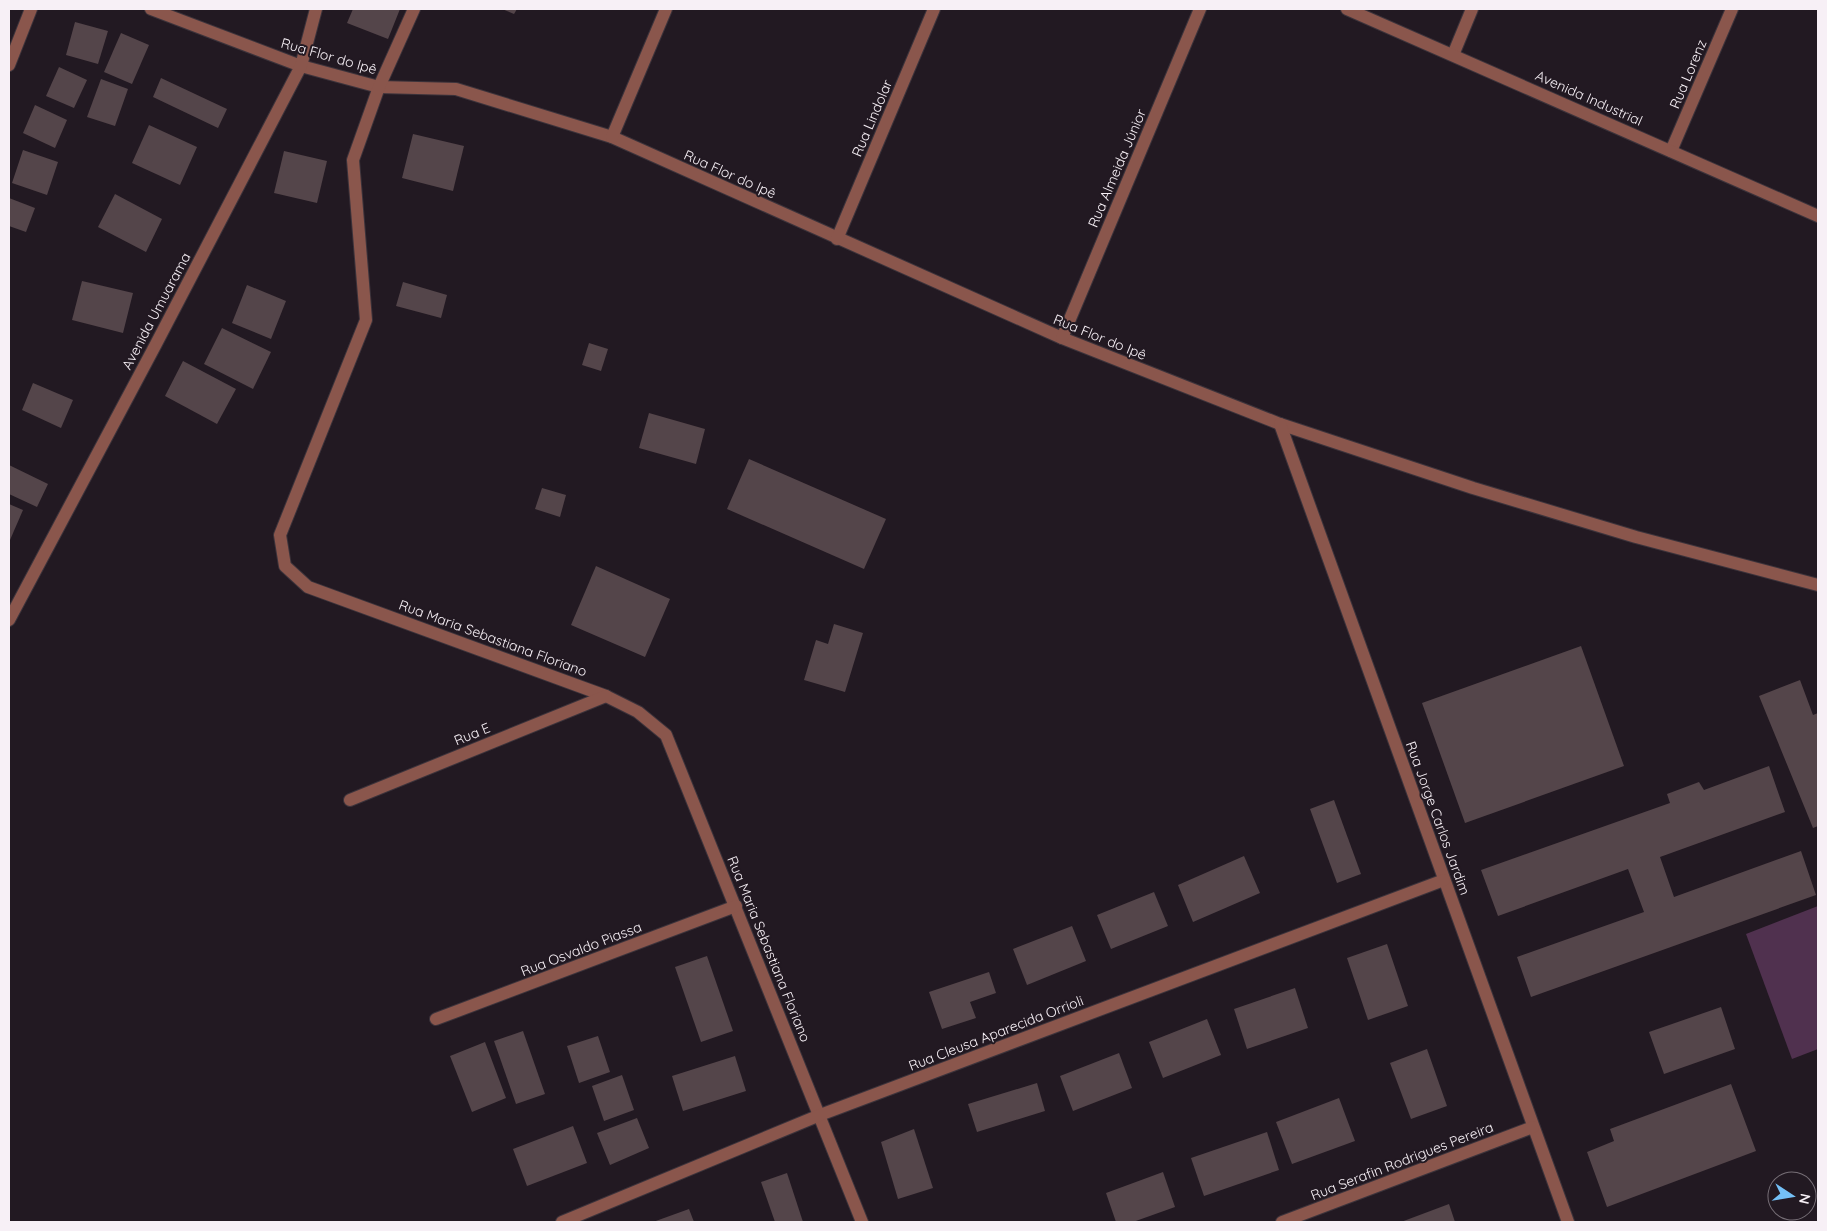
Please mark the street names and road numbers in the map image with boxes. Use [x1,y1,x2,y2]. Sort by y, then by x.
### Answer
street label: Rua Flor do Ipê [279,34,379,78]
street label: Rua Lorenz [1665,37,1711,111]
street label: Avenida Industrial [1533,66,1645,130]
street label: Rua Lindolar [848,76,897,159]
street label: Rua Almeida Júnior [1084,105,1150,230]
street label: Rua Flor do Ipê [681,146,779,202]
street label: Avenida Umuarama [118,249,194,373]
street label: Rua Flor do Ipê [1051,310,1149,364]
street label: Rua Maria Sebastiana Floriano [396,595,590,681]
street label: Rua E [451,719,493,749]
street label: Rua Jorge Carlos Jardim [1402,739,1474,897]
street label: Rua Maria Sebastiana Floriano [723,853,815,1045]
street label: Rua Osvaldo Piassa [518,918,644,980]
street label: Rua Cleusa Aparecida Orrioli [906,991,1086,1075]
street label: Rua Serafin Rodrigues Pereira [1308,1118,1496,1204]

